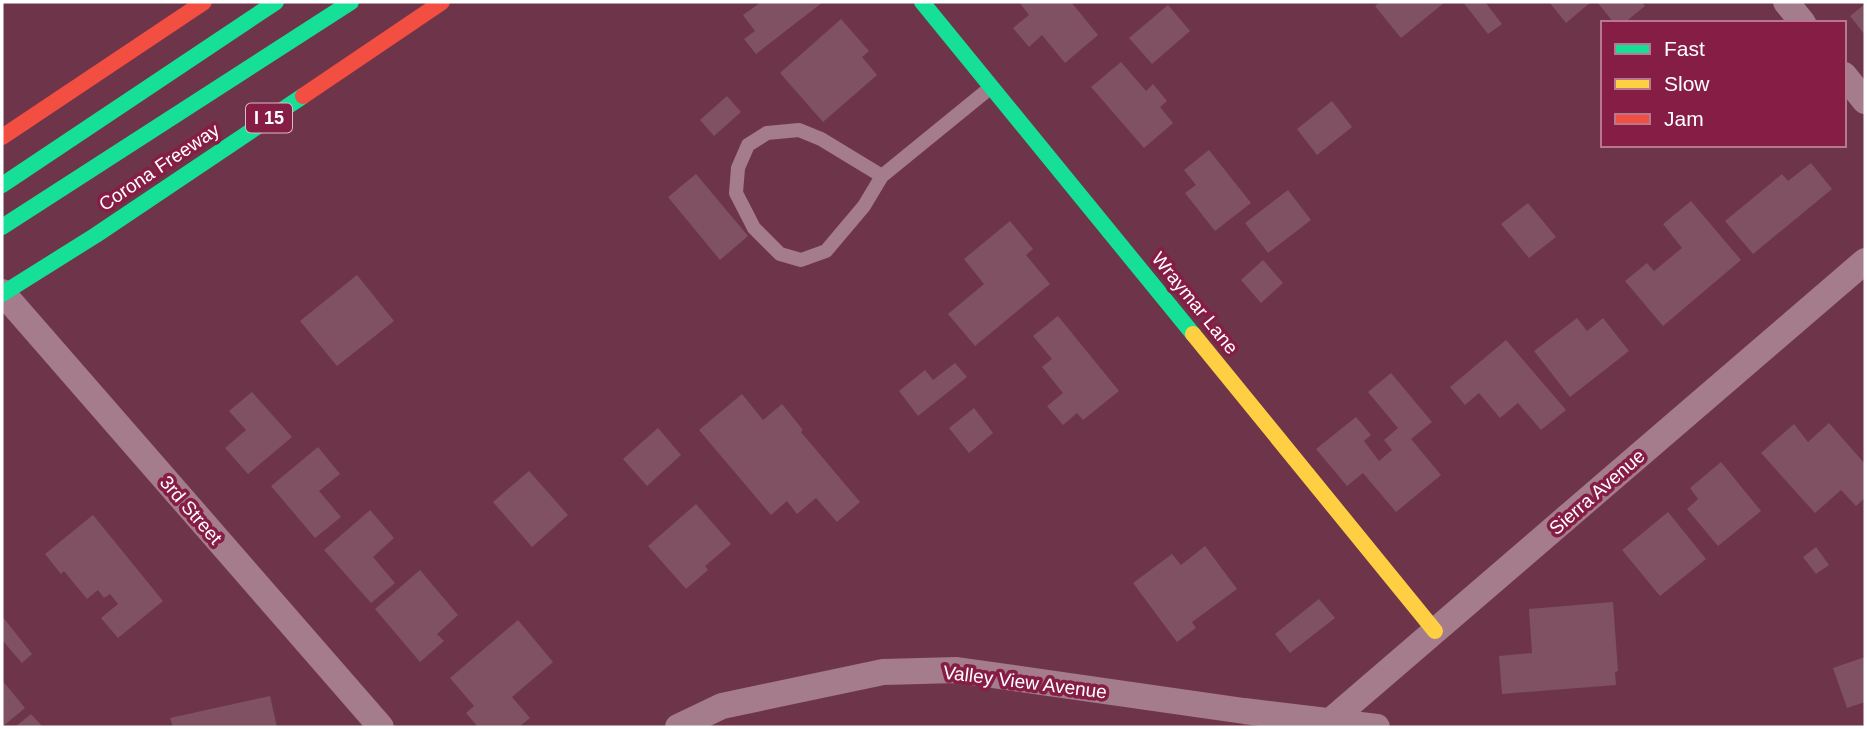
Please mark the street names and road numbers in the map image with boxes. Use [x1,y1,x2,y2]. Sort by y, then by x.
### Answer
road number: I 15 [246,104,292,132]
street label: Corona Freeway [95,119,224,215]
street label: Wraymar Lane [1148,248,1242,358]
street label: Sierra Avenue [1545,445,1649,539]
street label: 3rd Street [156,472,227,549]
street label: Valley View Avenue [942,662,1108,702]

